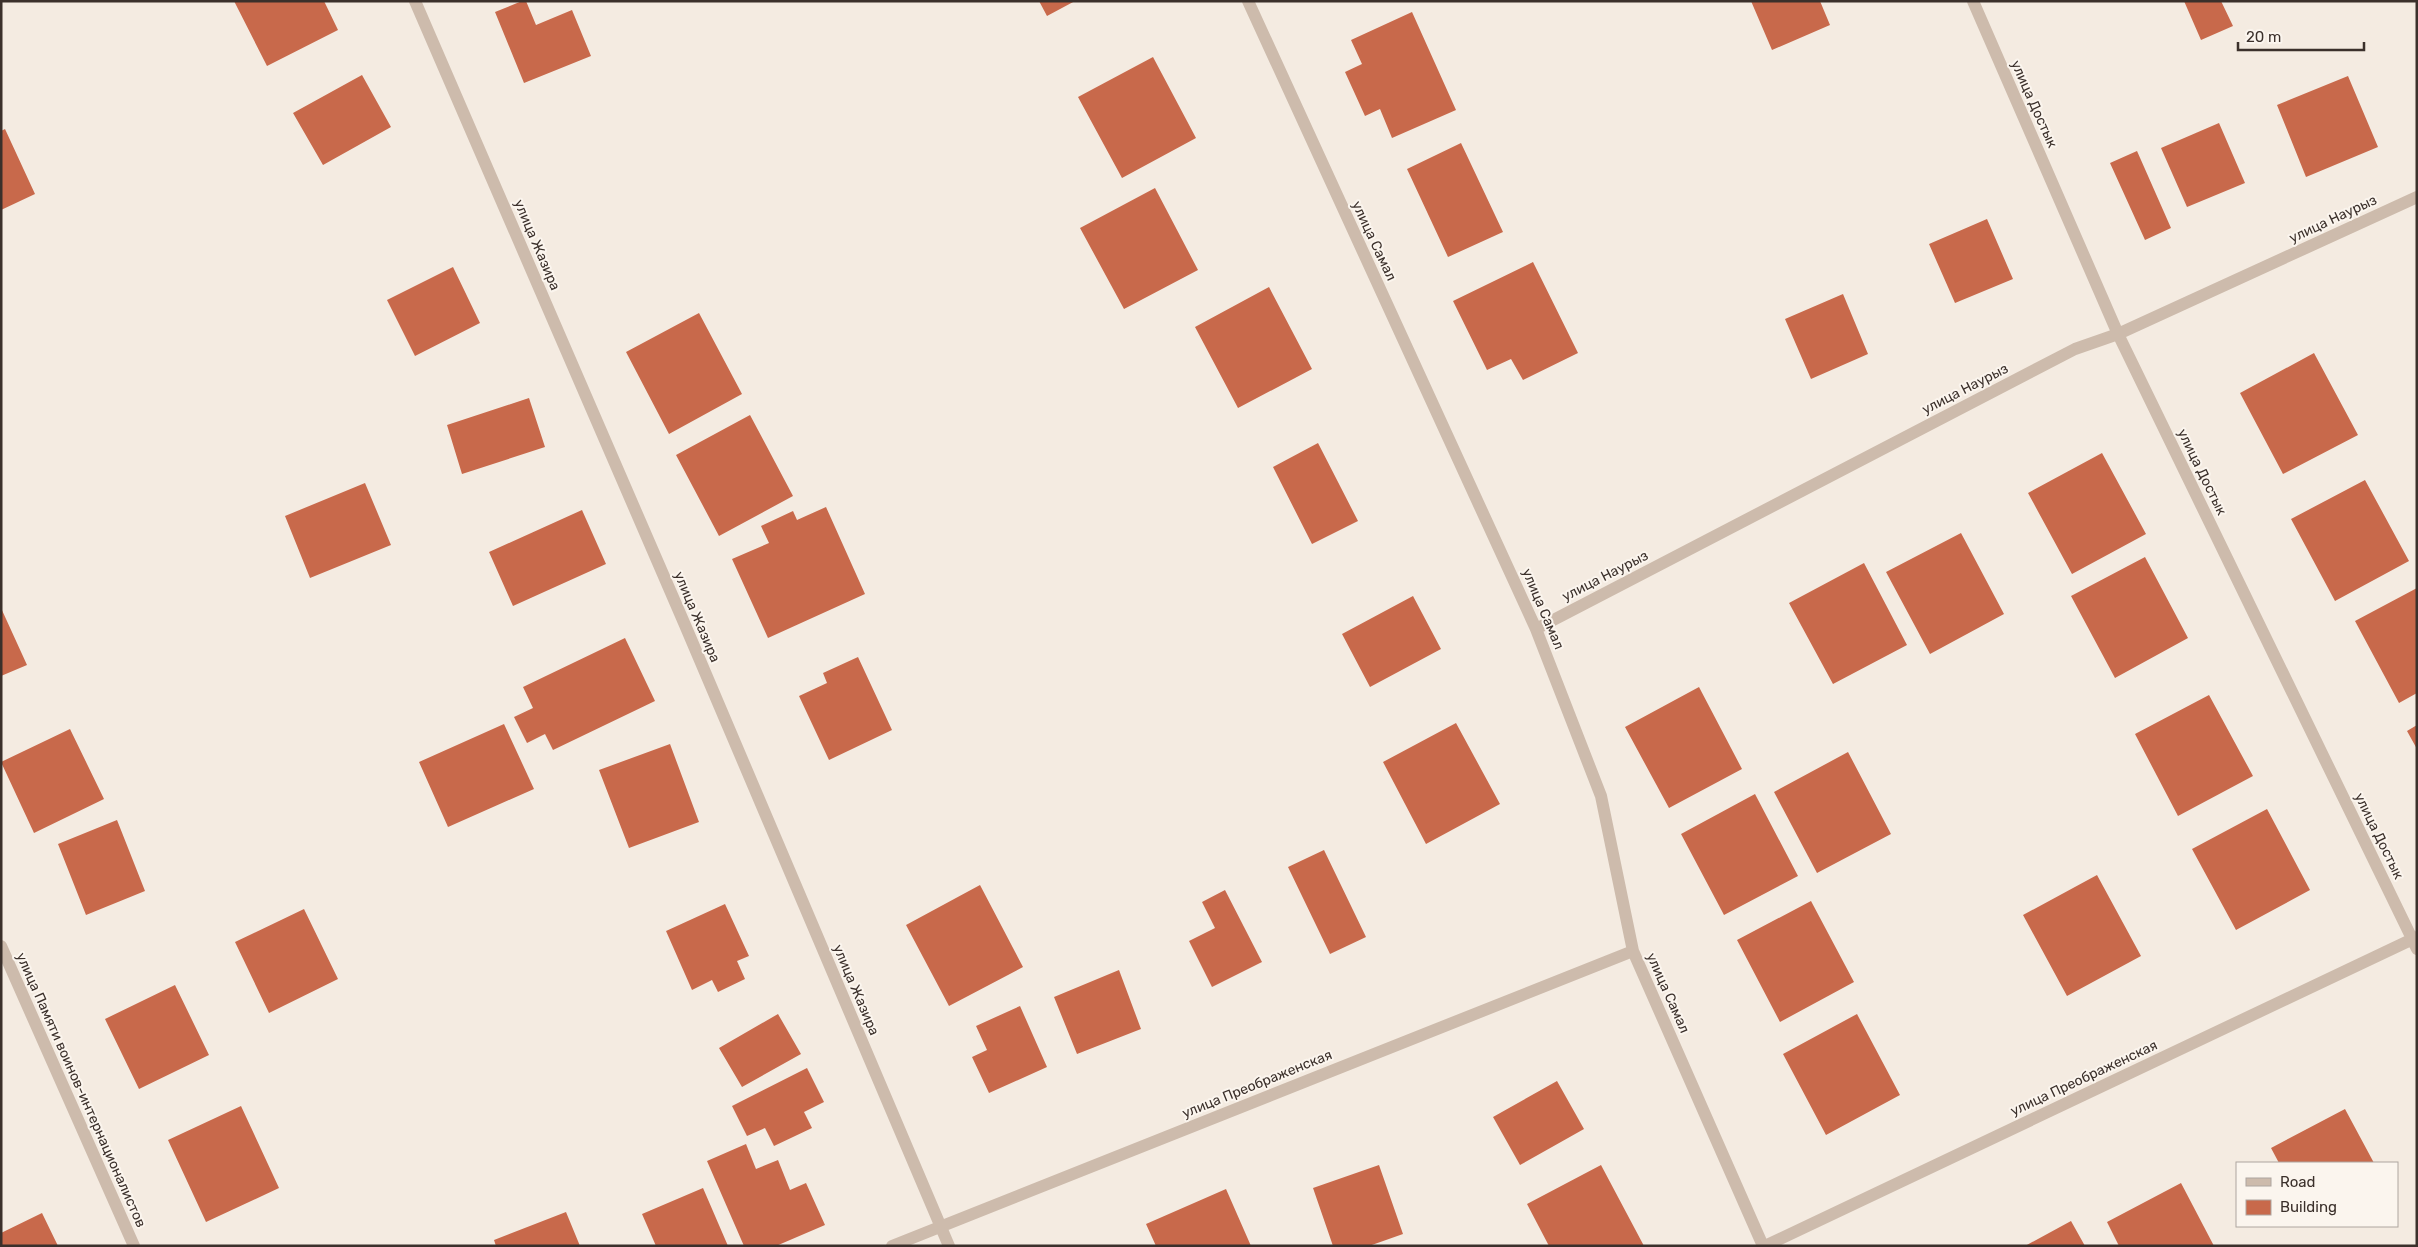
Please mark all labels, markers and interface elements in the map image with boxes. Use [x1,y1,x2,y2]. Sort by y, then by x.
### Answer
scale bar [2238,20,2364,52]
text: 20 m [2246,28,2281,46]
street label: улица Достык [2007,58,2061,151]
street label: улица Наурыз [2287,191,2379,247]
street label: улица Жазира [510,197,564,293]
street label: улица Самал [1348,198,1400,284]
street label: улица Наурыз [1919,360,2011,418]
street label: улица Достык [2174,426,2230,518]
street label: улица Наурыз [1559,547,1651,605]
street label: улица Самал [1518,566,1568,652]
street label: улица Жазира [670,569,724,665]
street label: улица Достык [2351,790,2407,882]
street label: улица Жазира [829,942,883,1038]
street label: улица Памяти воинов-интернационалистов [12,950,150,1230]
street label: улица Самал [1643,950,1693,1036]
street label: улица Преображенская [2008,1036,2160,1120]
street label: улица Преображенская [1180,1046,1334,1122]
legend [2236,1162,2398,1227]
text: Road [2280,1173,2316,1191]
text: Building [2280,1198,2337,1216]

